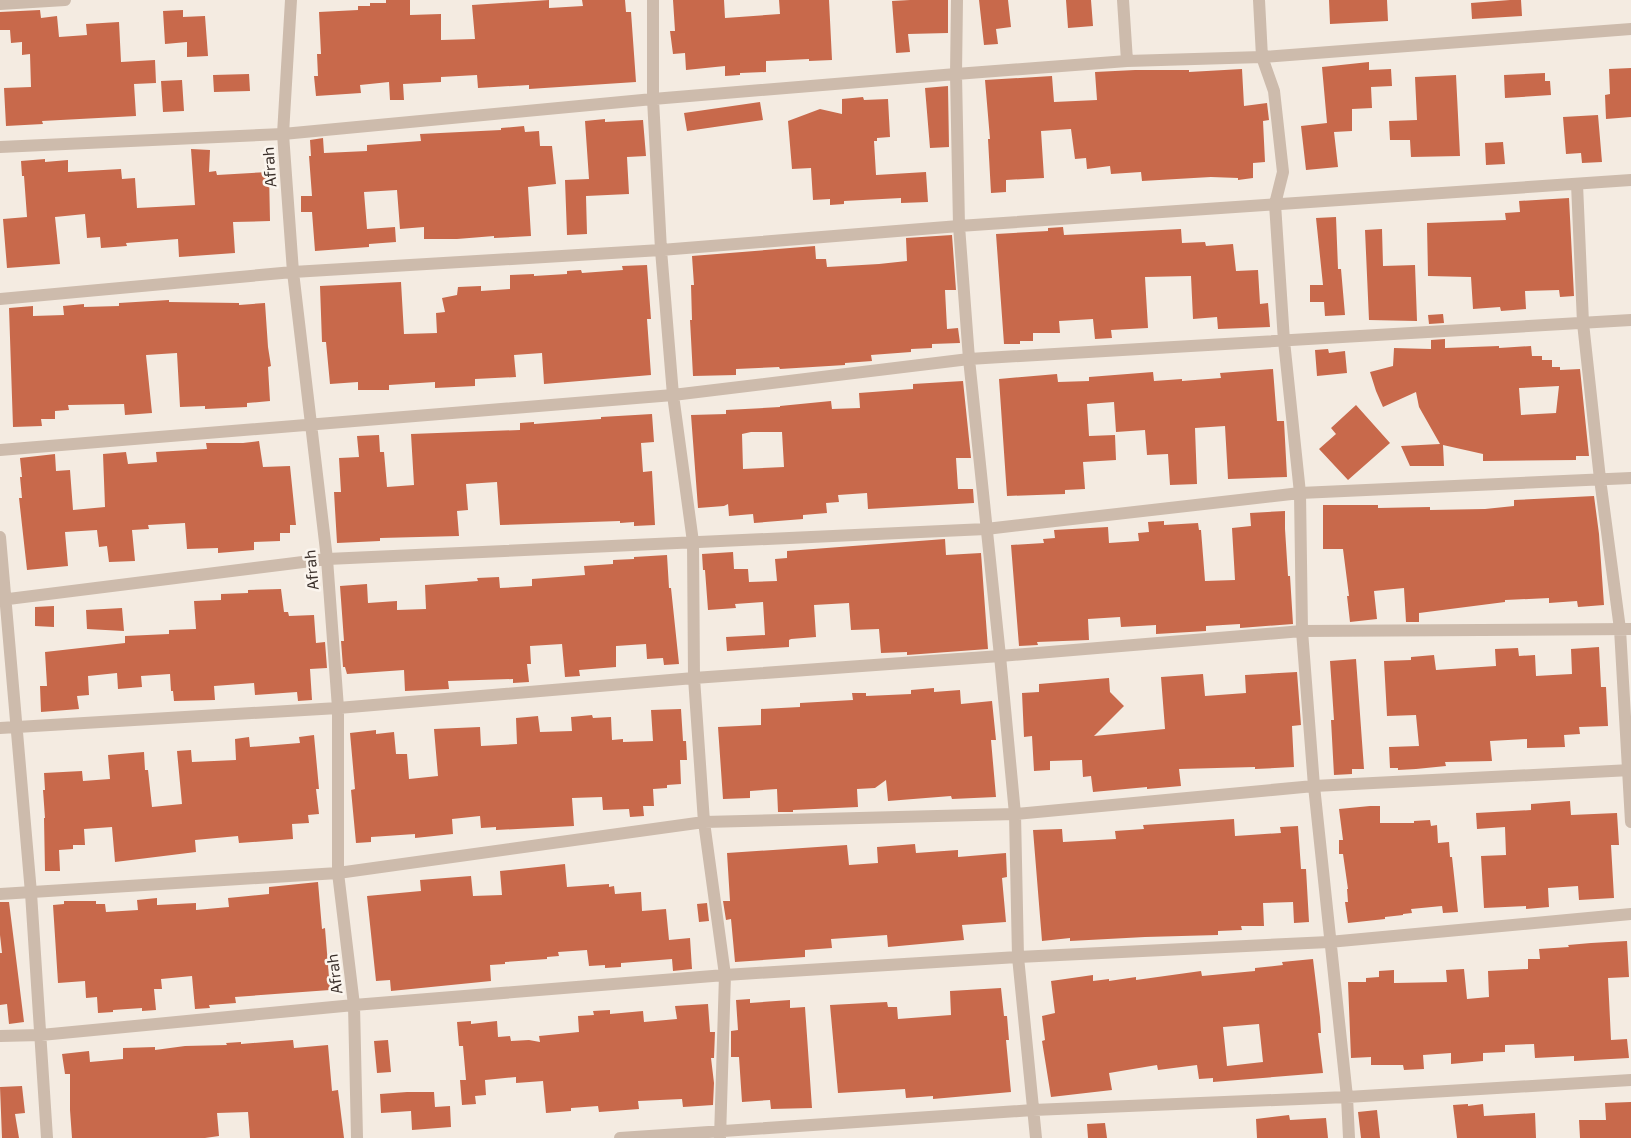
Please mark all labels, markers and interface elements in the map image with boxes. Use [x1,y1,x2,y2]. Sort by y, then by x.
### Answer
street label: Afrah [258,146,279,188]
street label: Afrah [299,549,322,591]
street label: Afrah [322,953,345,995]

